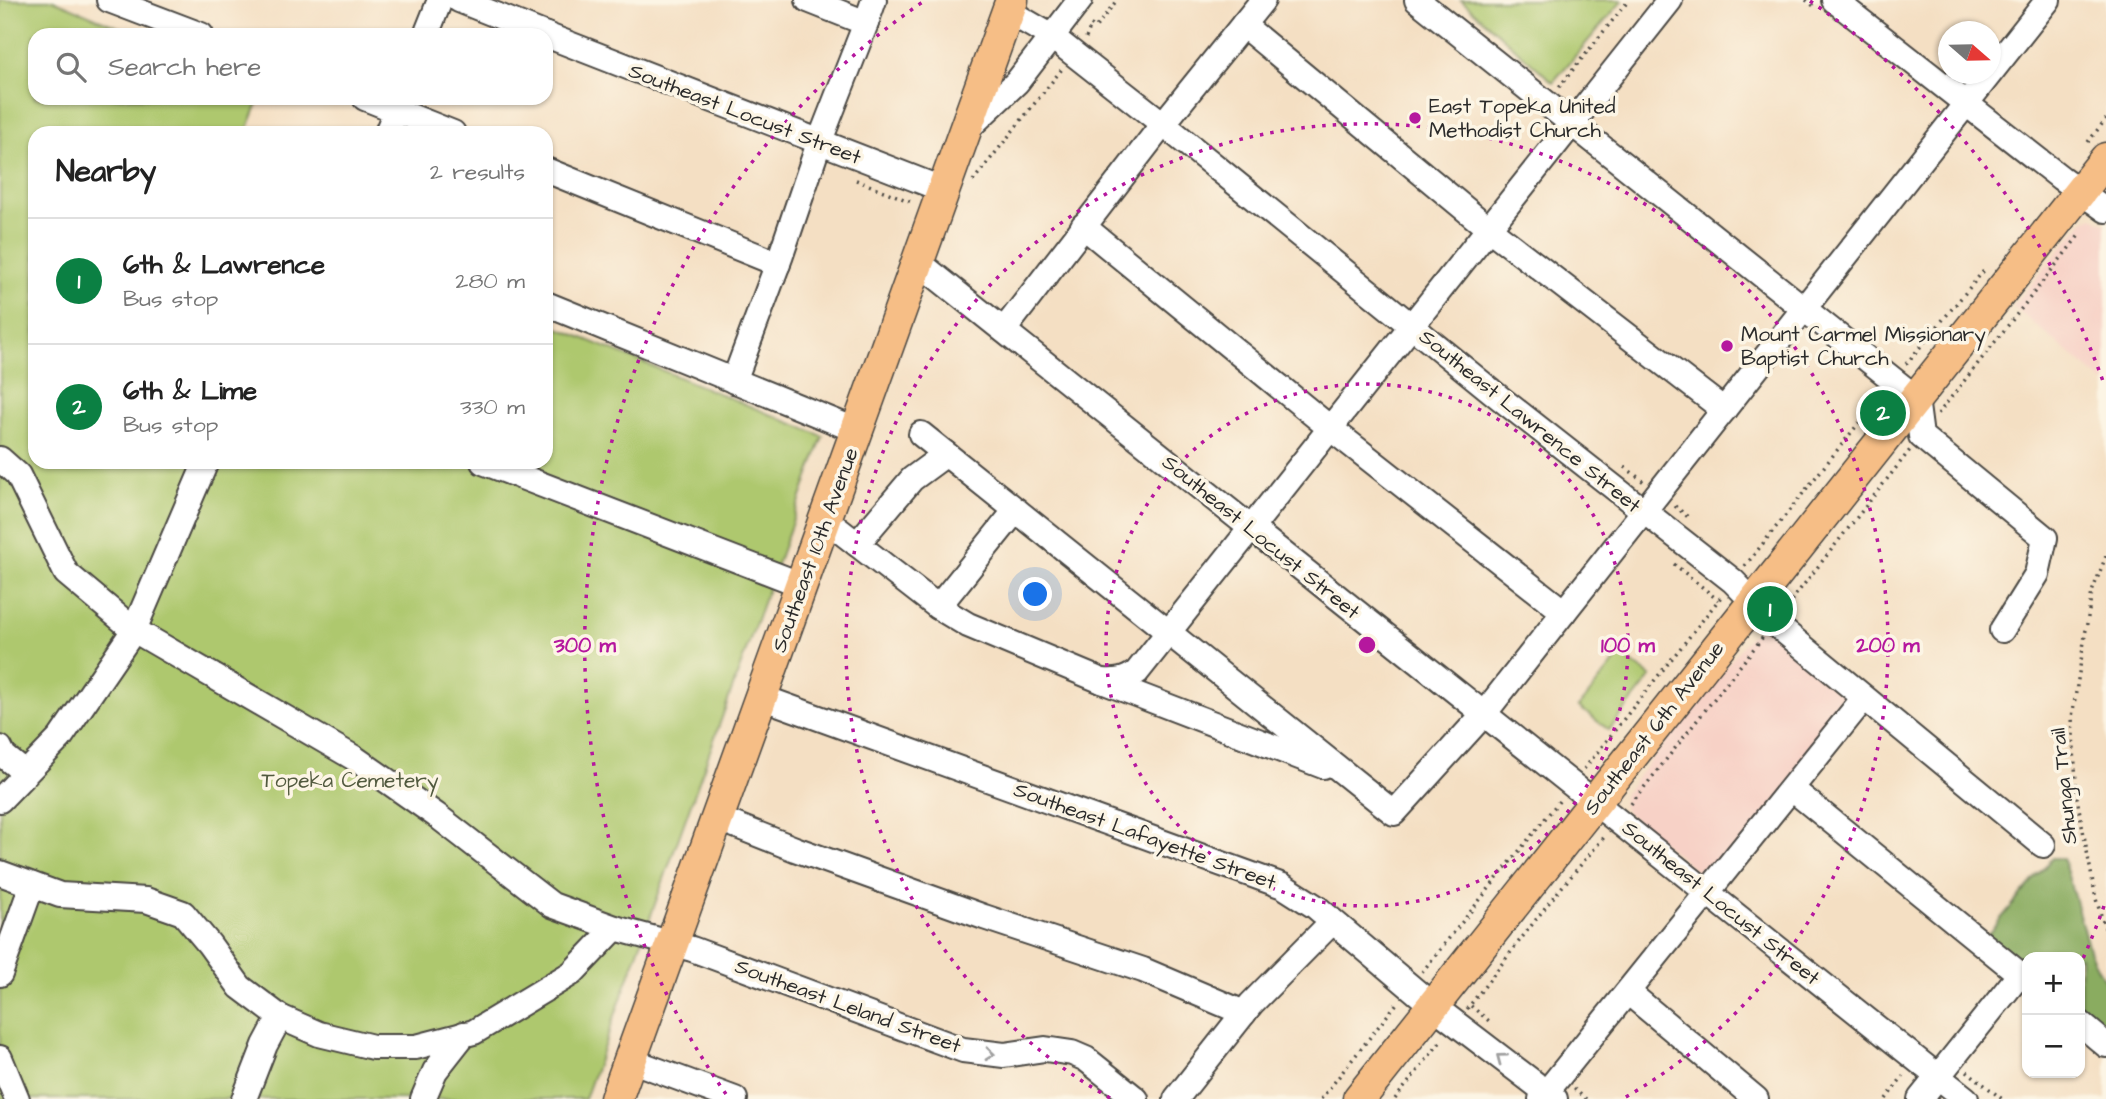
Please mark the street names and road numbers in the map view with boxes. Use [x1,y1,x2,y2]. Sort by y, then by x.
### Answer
street label: Southeast Locust Street [625,56,866,172]
street label: Southeast Lawrence Street [1413,322,1647,520]
street label: Southeast 10th Avenue [764,444,866,656]
street label: Southeast Locust Street [1156,448,1366,626]
street label: Southeast 6th Avenue [1577,635,1731,821]
street label: Shunga Trail [2043,726,2087,846]
street label: Southeast Lafayette Street [1009,775,1281,899]
street label: Southeast Locust Street [1616,814,1826,992]
street label: Southeast Leland Street [731,952,966,1061]

